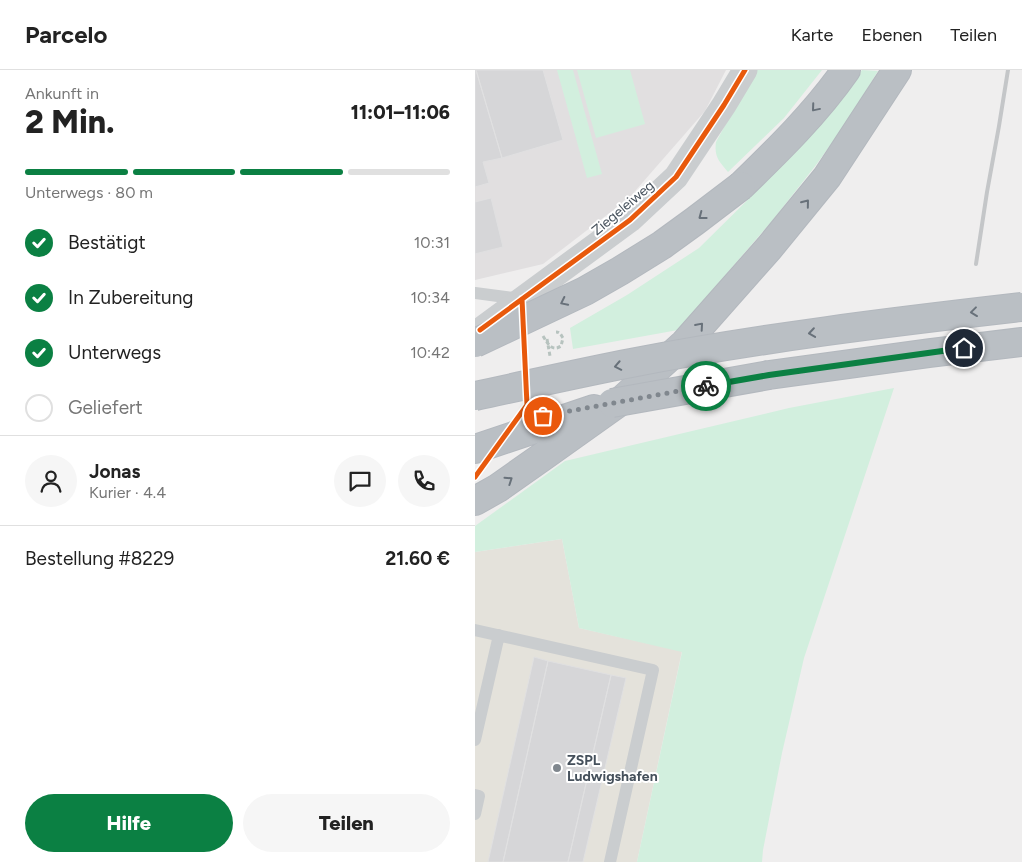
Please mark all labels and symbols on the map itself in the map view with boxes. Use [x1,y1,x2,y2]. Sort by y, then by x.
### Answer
one-way arrow [812,102,821,111]
street label: Ziegeleiweg [588,177,658,239]
one-way arrow [801,199,810,208]
one-way arrow [698,210,708,219]
one-way arrow [560,295,569,306]
one-way arrow [969,306,977,317]
one-way arrow [695,322,704,331]
pin [943,327,985,369]
one-way arrow [808,328,817,338]
one-way arrow [613,360,622,370]
courier [681,361,731,411]
pin [522,395,564,437]
one-way arrow [503,477,513,486]
place label: ZSPL Ludwigshafen [567,752,658,785]
marker: ZSPL Ludwigshafen [551,762,563,774]

